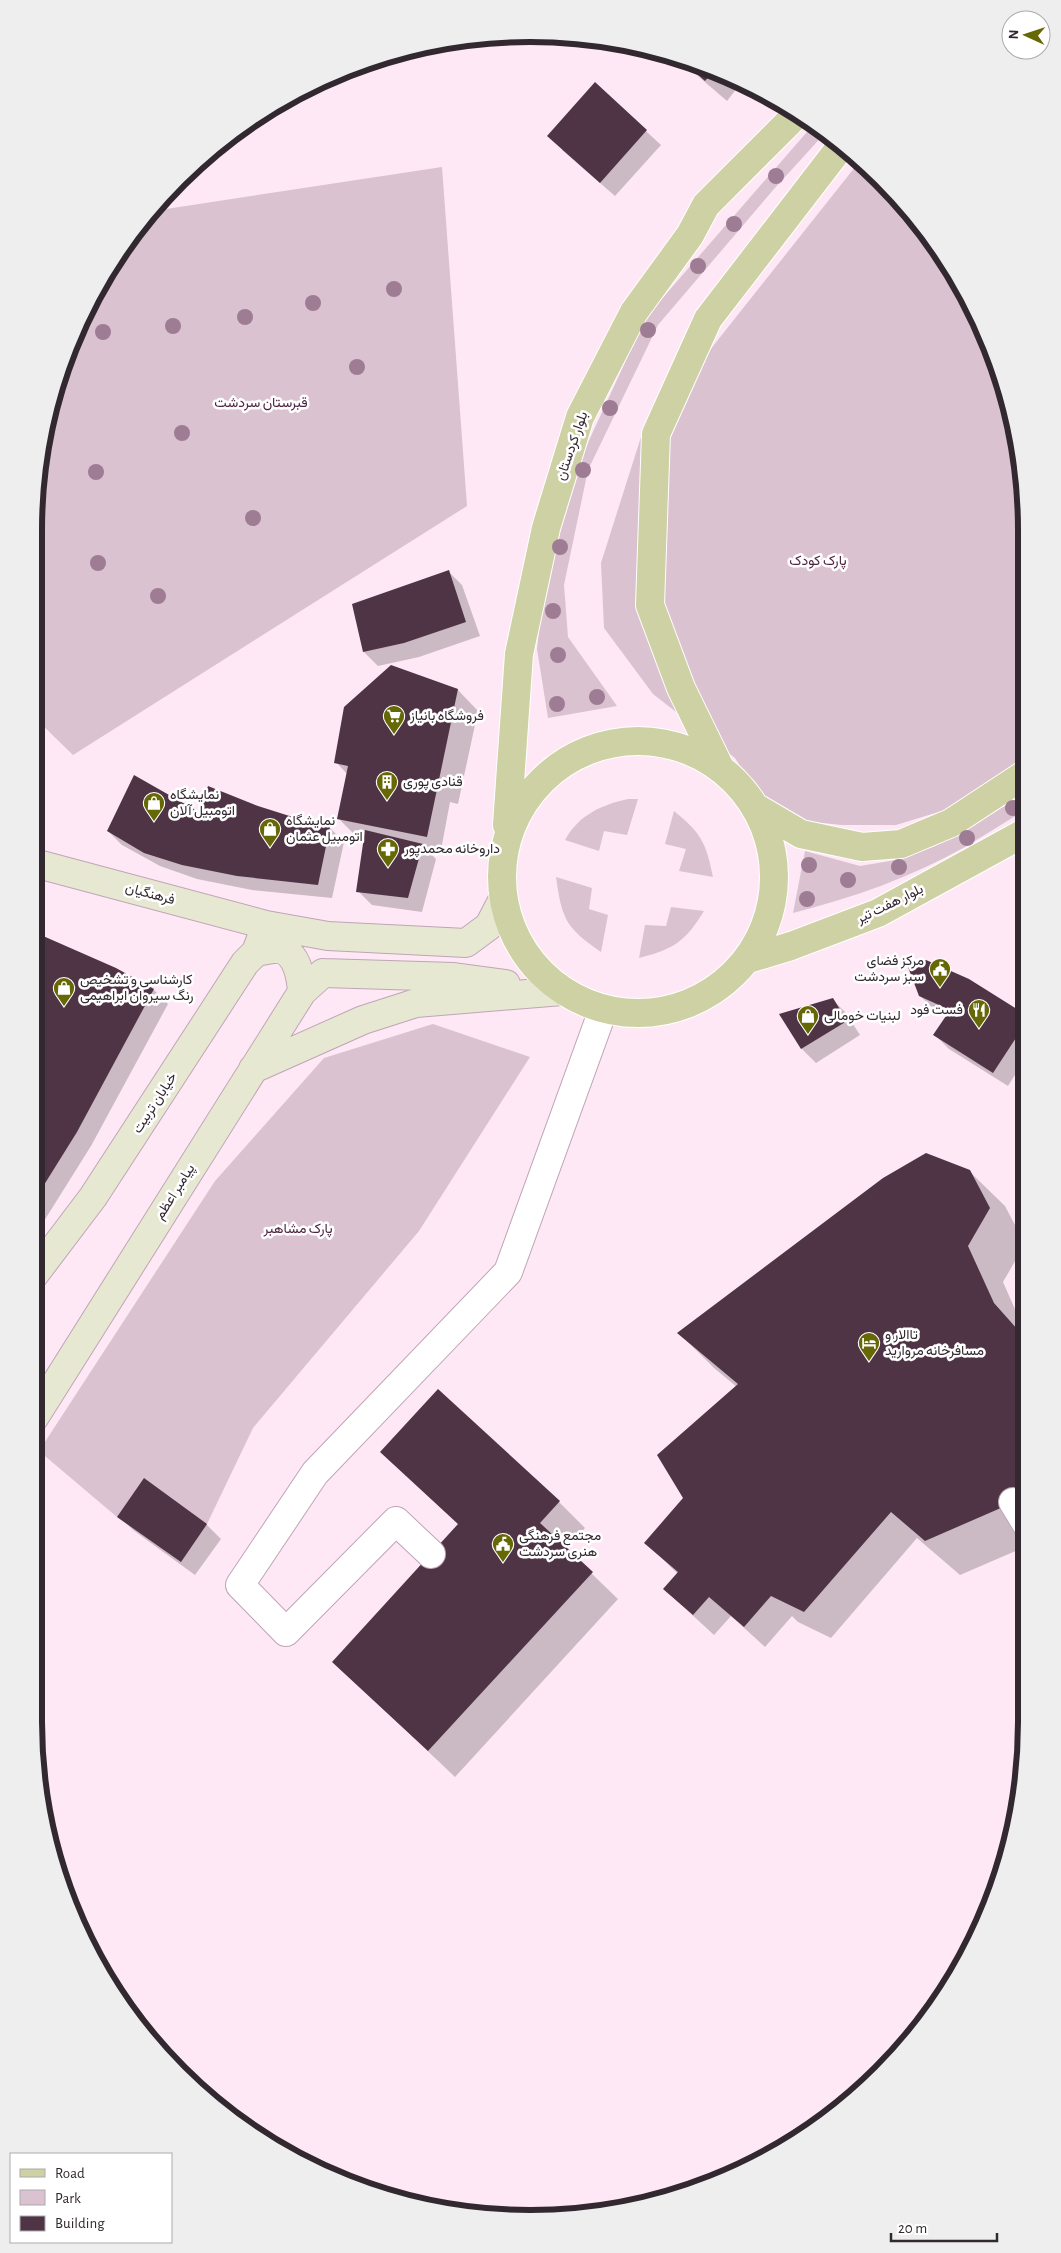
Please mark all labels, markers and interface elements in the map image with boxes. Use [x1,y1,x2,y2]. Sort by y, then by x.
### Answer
north arrow [1001,10,1051,60]
text: N [1007,29,1021,40]
park label: قبرستان سردشت [214,396,308,411]
street label: بلوار کردستان [554,410,591,483]
park label: پارک کودک [789,554,847,570]
supermarket icon: فروشگاه بانیاز [382,704,406,735]
place label: فروشگاه بانیاز [409,708,484,724]
building icon: قنادی پوری [375,770,399,801]
place label: قنادی پوری [403,775,463,791]
place label: نمایشگاه اتومبیل آلان [170,787,235,819]
shop icon: نمایشگاه اتومبیل آلان [142,791,166,822]
place label: نمایشگاه اتومبیل عثمان [286,813,363,845]
shop icon: نمایشگاه اتومبیل عثمان [258,817,282,848]
pharmacy icon: داروخانه محمدپور [376,837,400,868]
place label: داروخانه محمدپور [403,842,500,858]
street label: فرهنگیان [124,880,176,908]
street label: بلوار هفت تیر [853,882,926,928]
place label: مرکز فضای سبز سردشت [854,954,924,985]
public building icon: مرکز فضای سبز سردشت [928,957,952,988]
place label: کارشناسی و تشخیص رنگ سیروان ابراهیمی [80,973,194,1004]
shop icon: کارشناسی و تشخیص رنگ سیروان ابراهیمی [52,976,76,1007]
restaurant icon: فست فود [967,998,991,1029]
place label: فست فود [910,1003,963,1018]
shop icon: لبنیات خومالی [796,1004,820,1035]
place label: لبنیات خومالی [824,1009,901,1024]
street label: خیابان تربیت [130,1070,181,1136]
street label: پیامبر اعظم [153,1162,199,1223]
park label: پارک مشاهبر [262,1222,333,1238]
place label: تاالار و مسافرخانه مروارید [885,1328,984,1359]
hotel icon: تاالار و مسافرخانه مروارید [857,1331,881,1362]
place label: مجتمع فرهنگی هنری سردشت [519,1528,601,1560]
public building icon: مجتمع فرهنگی هنری سردشت [491,1532,515,1563]
legend [10,2153,172,2243]
text: Road [55,2166,85,2181]
text: Park [55,2191,81,2206]
scale bar [891,2210,997,2242]
text: Building [55,2216,105,2231]
text: 20 m [898,2221,927,2236]

